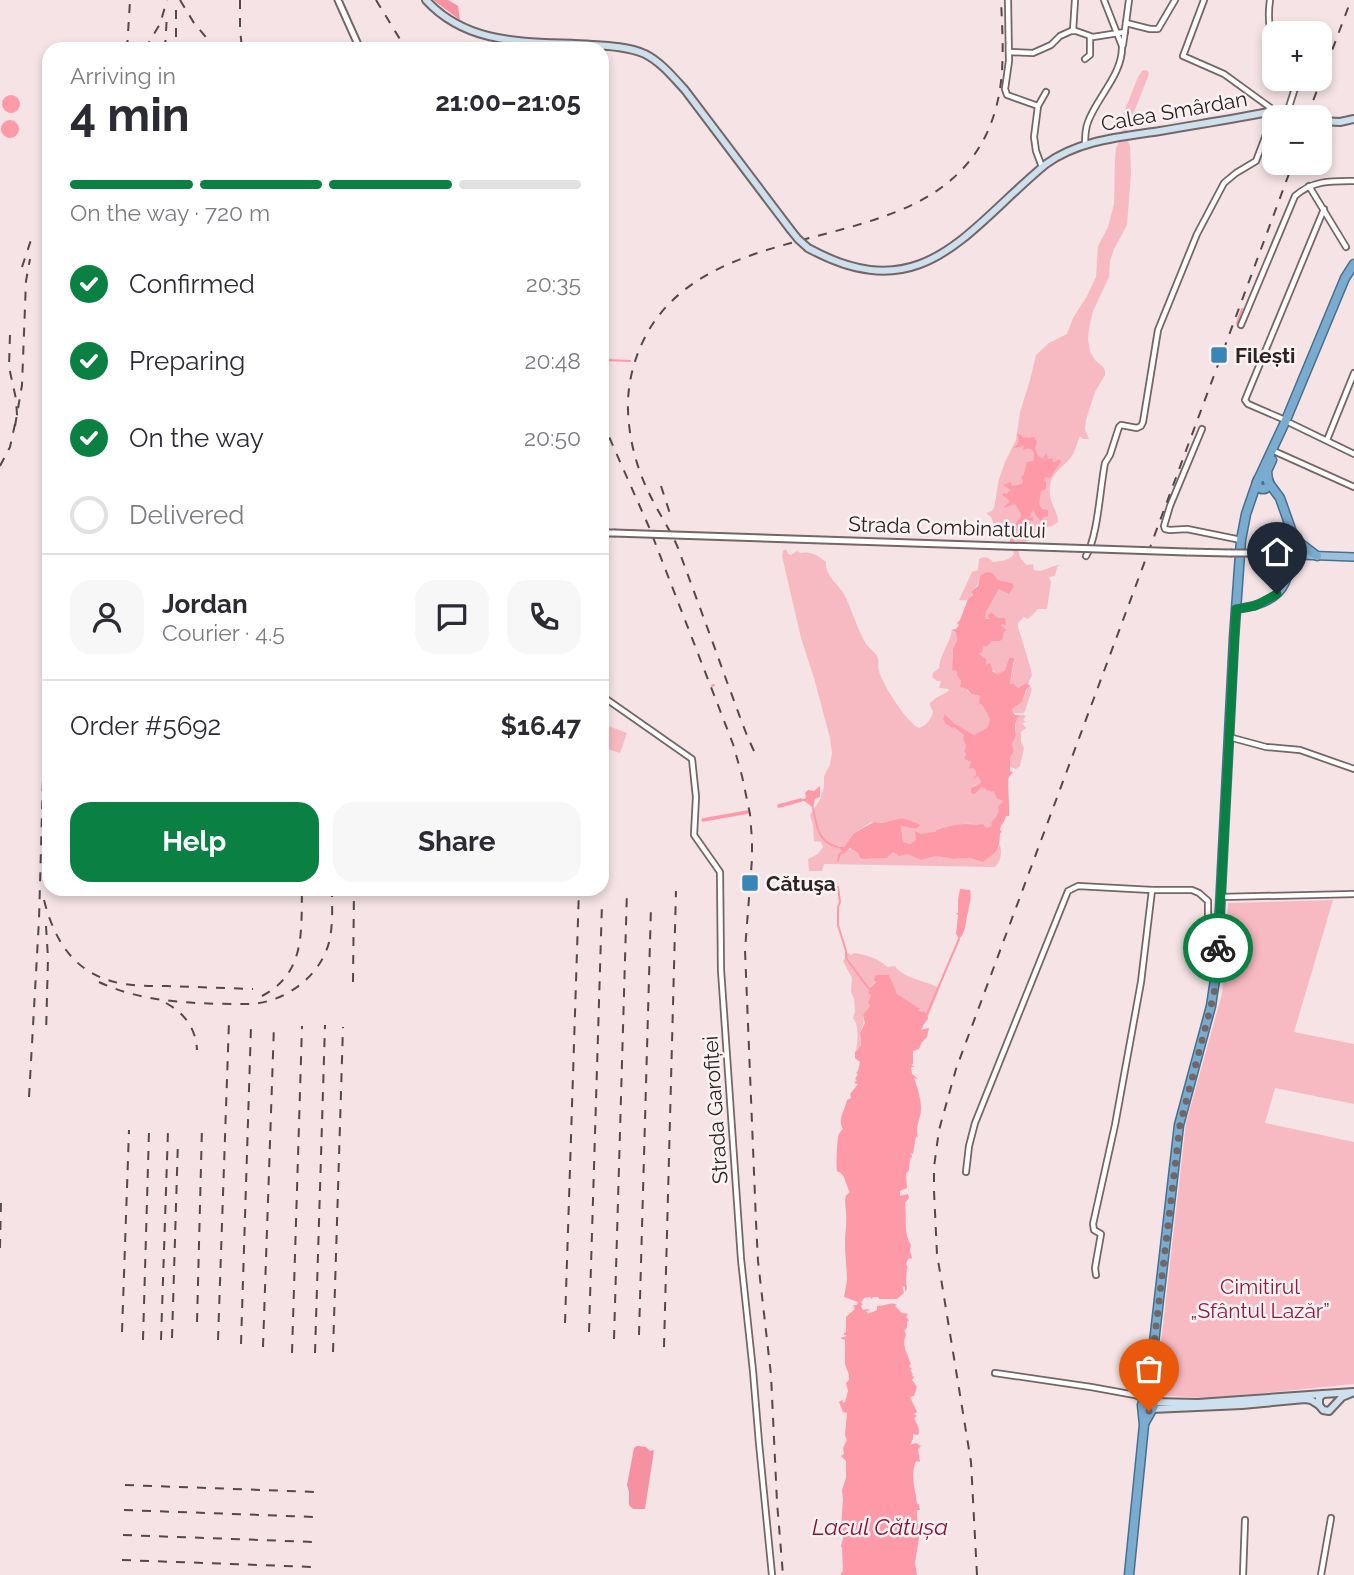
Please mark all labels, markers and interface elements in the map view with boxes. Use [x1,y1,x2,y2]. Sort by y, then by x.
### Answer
map controls [1262,21,1332,175]
button: + [1262,21,1332,91]
text: Arriving in [70,62,176,89]
street label: Calea Smârdan [1099,86,1249,136]
text: 21:00–21:05 [435,87,581,117]
text: 4 min [70,88,190,142]
button: − [1262,105,1332,175]
text: On the way · 720 m [70,199,270,226]
icon: check [70,265,108,303]
text: Confirmed [129,269,255,299]
text: 20:35 [526,270,581,297]
icon: check [70,342,108,380]
place label: Filești [1235,343,1295,368]
marker: Filești [1209,345,1229,365]
text: Preparing [129,346,245,376]
text: 20:48 [524,347,581,374]
icon: check [70,419,108,457]
text: On the way [129,423,264,453]
text: 20:50 [524,424,581,451]
text: Delivered [129,500,244,530]
street label: Strada Combinatului [848,511,1046,543]
pin [1247,522,1307,594]
icon: home [1258,533,1296,571]
button: person [70,580,144,654]
button: chat [415,580,489,654]
button: phone [507,580,581,654]
text: Jordan [162,589,248,619]
text: Courier · 4.5 [162,619,285,646]
text: Order #5692 [70,711,221,741]
text: $16.47 [501,711,581,741]
button: Help [70,802,319,882]
button: Share [333,802,581,882]
place label: Cătuşa [766,871,836,896]
marker: Cătuşa [740,873,760,893]
courier [1183,913,1253,983]
icon: bike [1199,929,1237,967]
street label: Strada Garofiței [697,1035,733,1185]
park label: Cimitirul „Sfântul Lazăr” [1190,1274,1330,1323]
pin [1119,1339,1179,1411]
icon: bag [1130,1350,1168,1388]
water label: Lacul Cătușa [812,1513,948,1540]

